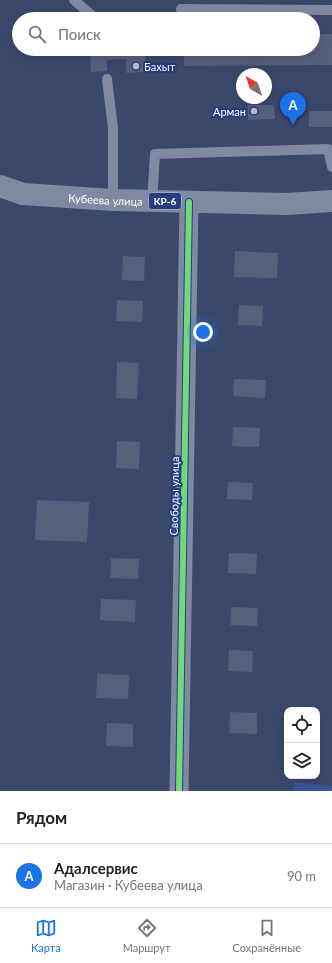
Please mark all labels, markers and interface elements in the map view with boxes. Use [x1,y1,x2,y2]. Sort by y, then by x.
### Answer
search box [12,12,320,56]
icon: search [26,23,48,45]
text: Поиск [58,25,101,43]
place label: Бахыт [144,60,176,73]
marker: Бахыт [131,61,141,71]
north arrow [236,68,272,104]
pin: A [280,92,306,125]
place label: Арман [213,105,246,118]
marker: Арман [249,106,259,116]
street label: Кубеева улица [68,191,143,207]
road number: KP-6 [149,193,181,209]
your location [193,322,213,342]
street label: Свободы улица [167,456,181,536]
map controls [284,707,320,779]
button: locate [284,707,320,743]
button: layers [284,743,320,779]
text: Рядом [16,807,67,828]
text: Адалсервис [54,859,138,877]
text: A [24,868,34,884]
text: 90 m [287,868,316,884]
text: Магазин · Кубеева улица [54,877,203,893]
tab: Карта [31,917,61,954]
tab: Маршрут [123,917,171,954]
tab: Сохранённые [233,917,301,954]

